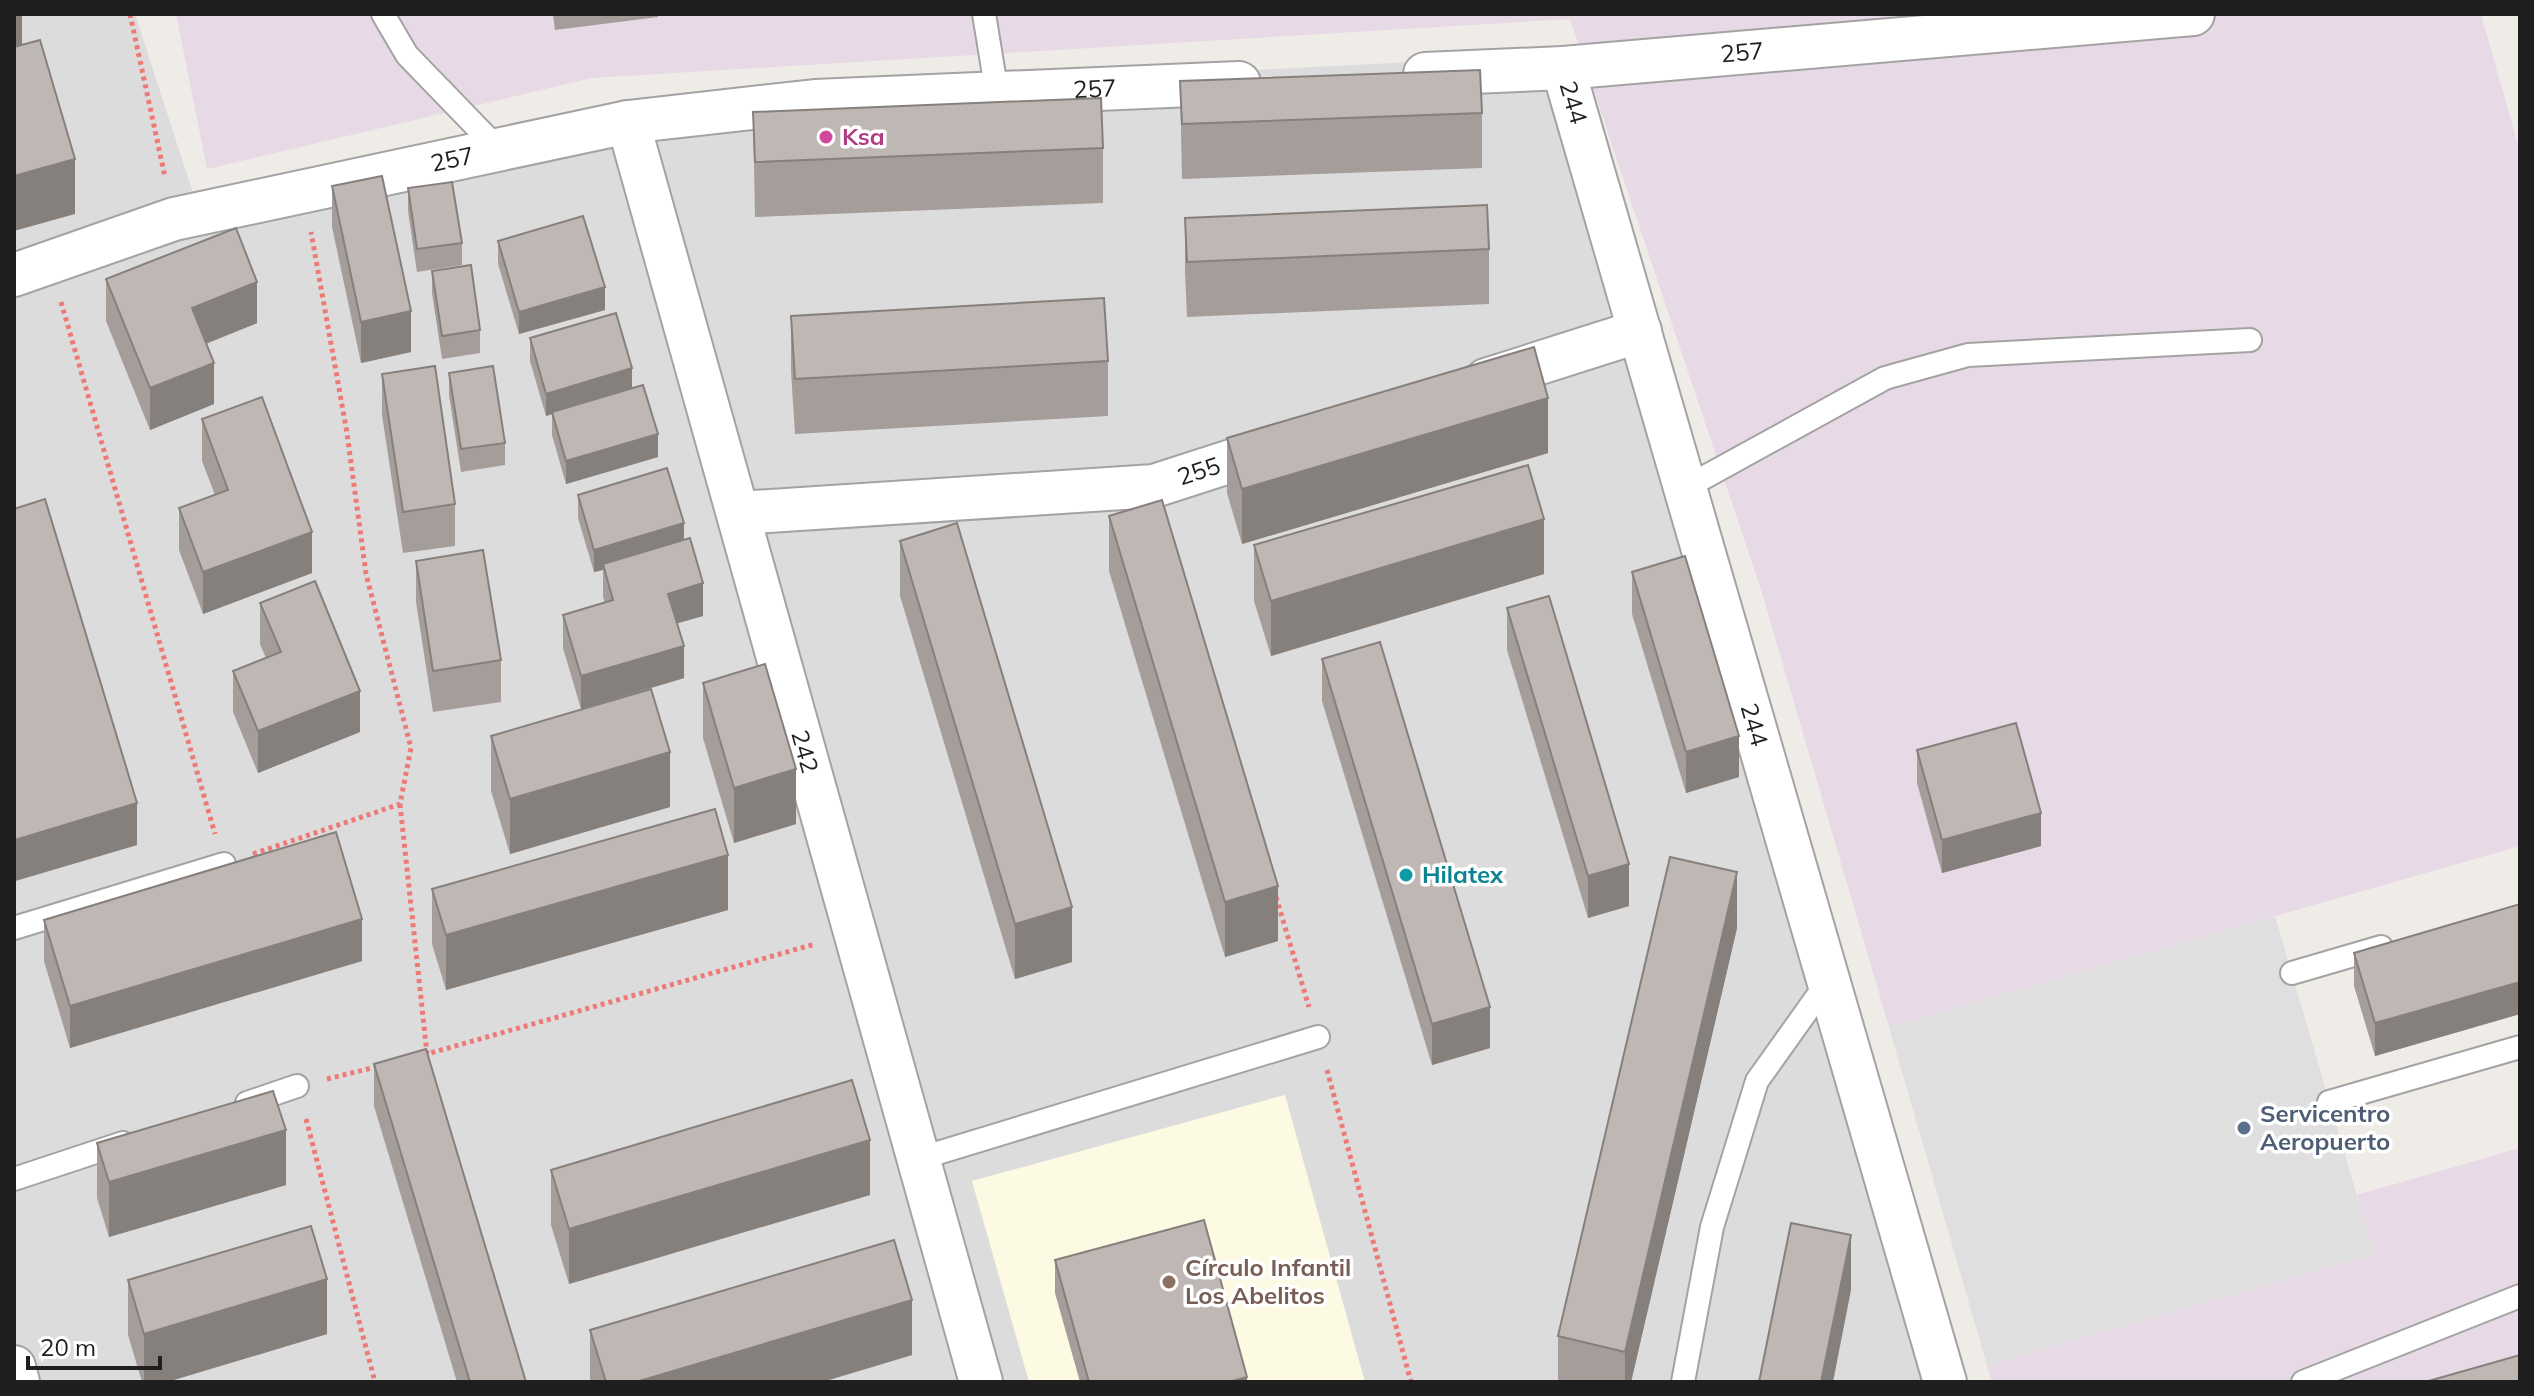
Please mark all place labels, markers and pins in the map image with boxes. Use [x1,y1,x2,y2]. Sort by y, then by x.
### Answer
place label: Ksa [842,121,885,151]
marker: Ksa [817,128,835,146]
place label: Hilatex [1422,859,1504,889]
marker: Hilatex [1397,866,1415,884]
place label: Servicentro Aeropuerto [2260,1098,2390,1156]
marker: Servicentro Aeropuerto [2235,1119,2253,1137]
place label: Círculo Infantil Los Abelitos [1185,1252,1351,1310]
marker: Círculo Infantil Los Abelitos [1160,1273,1178,1291]

